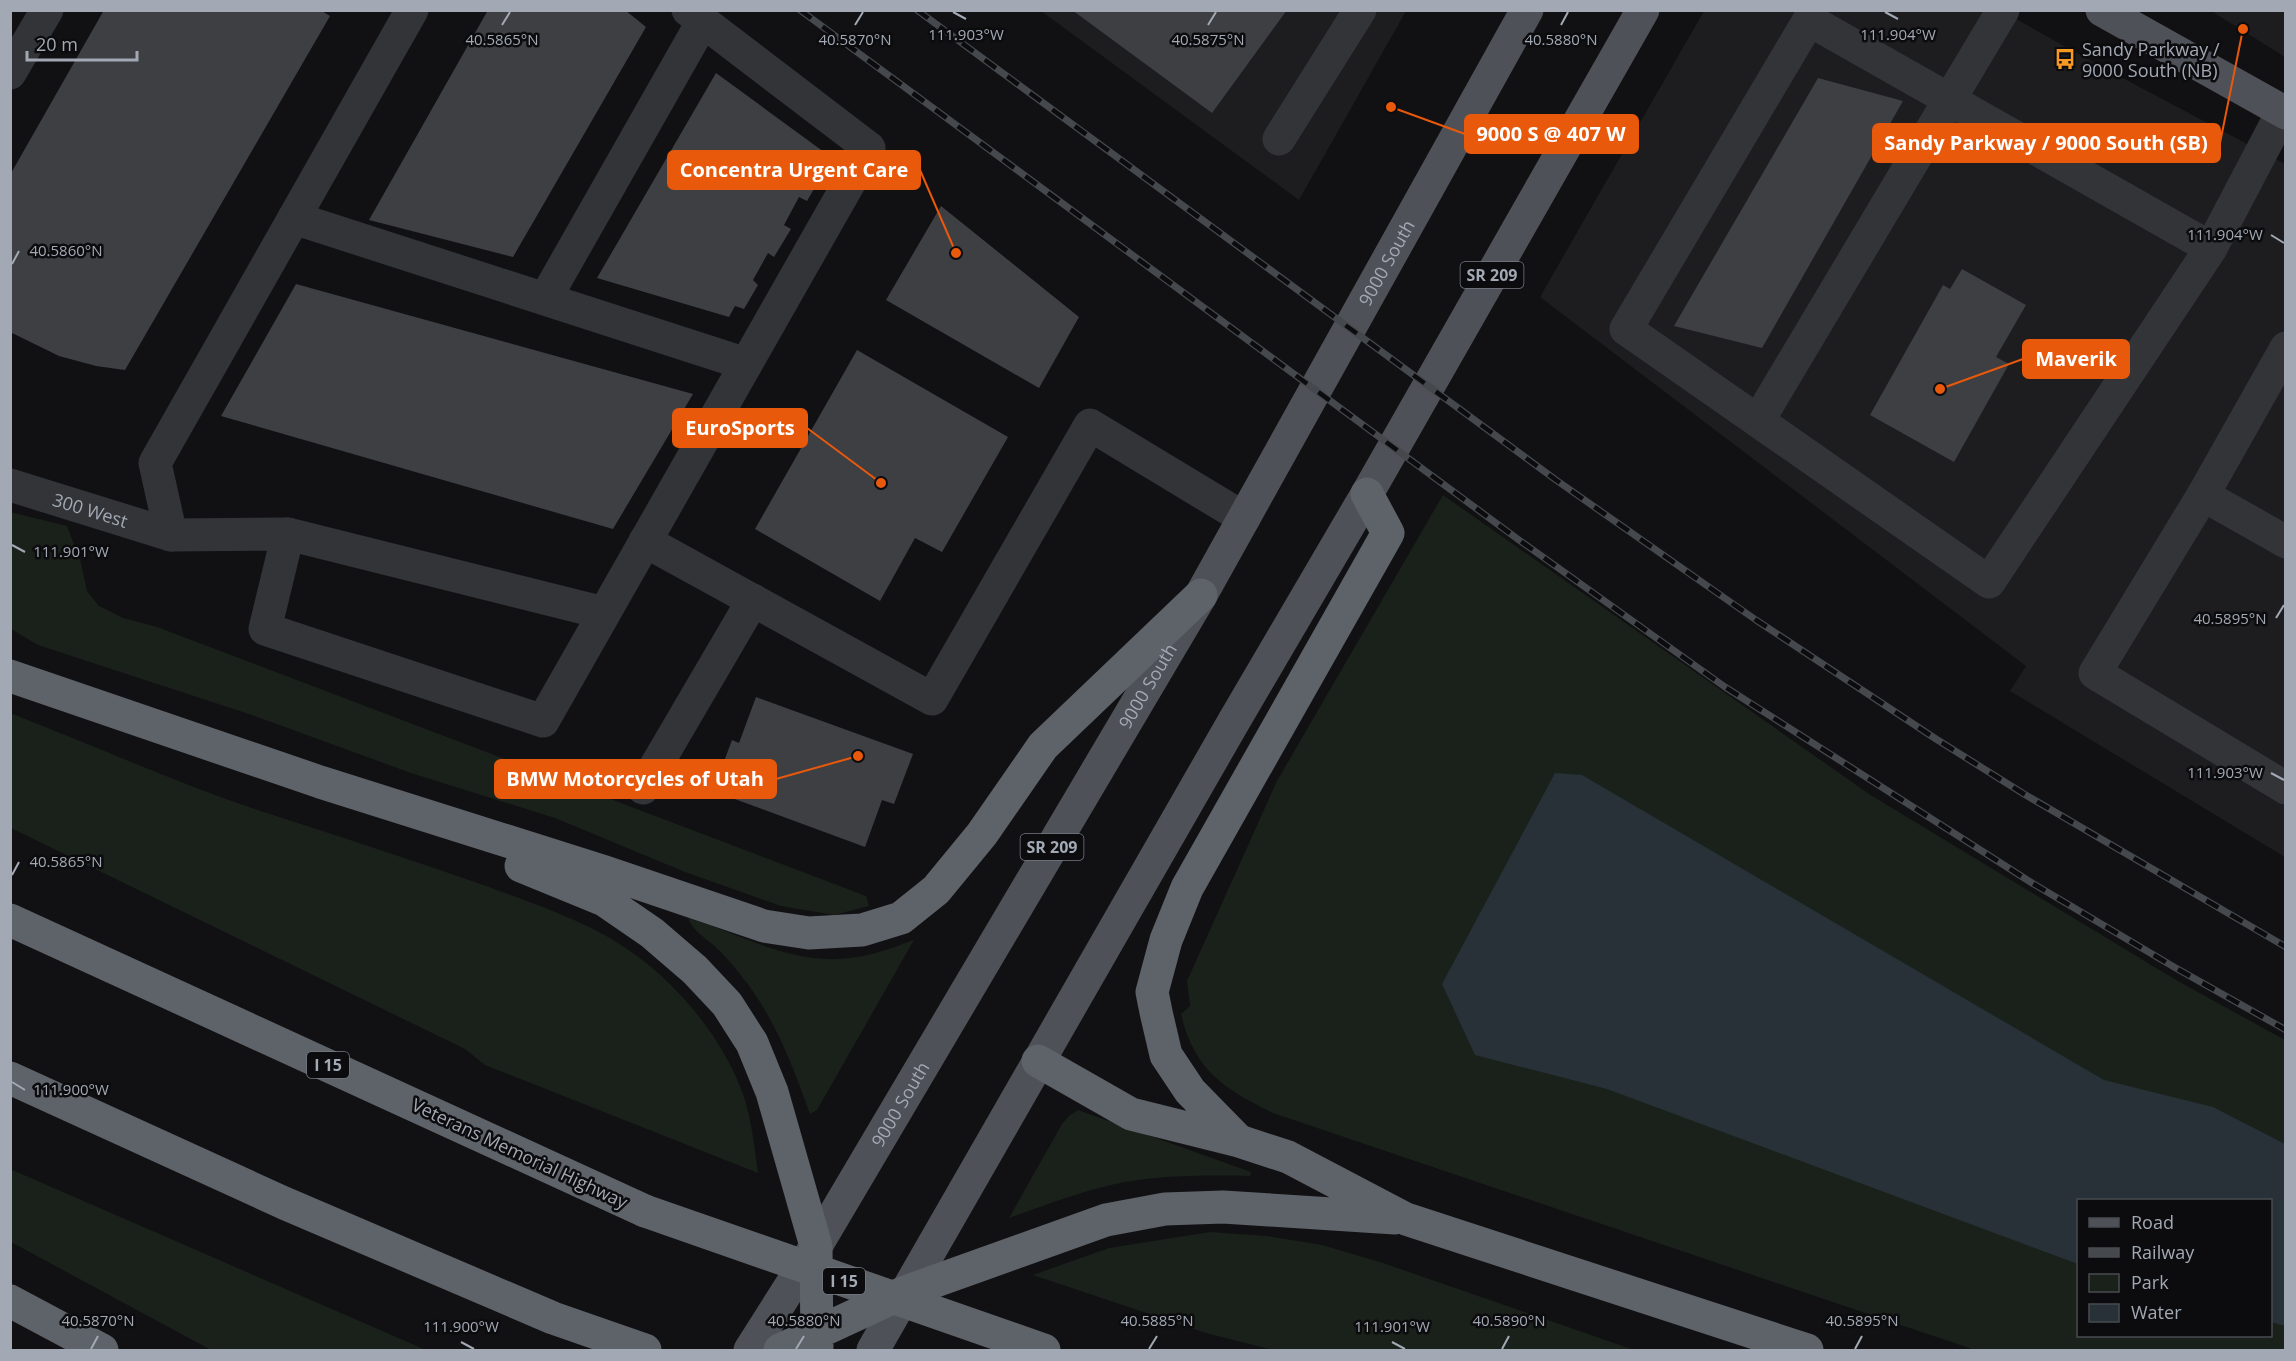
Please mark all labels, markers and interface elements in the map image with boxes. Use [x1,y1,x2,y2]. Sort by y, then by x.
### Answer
scale bar [27,24,136,62]
text: 111.903°W [928,24,1004,44]
text: 111.904°W [1860,24,1936,44]
text: 40.5865°N [465,29,539,49]
text: 40.5870°N [818,29,892,49]
text: 40.5875°N [1171,29,1245,49]
text: 40.5880°N [1524,29,1598,49]
text: 20 m [36,32,78,56]
place label: Sandy Parkway / 9000 South (NB) [2082,37,2220,82]
bus stop icon: Sandy Parkway / 9000 South (NB) [2053,47,2077,71]
callout: 9000 S @ 407 W [1465,115,1638,153]
text: 9000 S @ 407 W [1476,120,1626,147]
callout: Sandy Parkway / 9000 South (SB) [1873,124,2220,162]
text: Sandy Parkway / 9000 South (SB) [1884,129,2208,156]
callout: Concentra Urgent Care [668,151,920,189]
text: Concentra Urgent Care [680,156,908,183]
street label: 9000 South [1353,215,1420,310]
text: 111.904°W [2187,224,2263,244]
text: 40.5860°N [29,240,103,260]
road number: SR 209 [1460,262,1524,288]
callout: Maverik [2023,340,2129,378]
text: Maverik [2035,345,2117,372]
callout: EuroSports [673,409,807,447]
text: EuroSports [685,414,795,441]
street label: 300 West [50,487,131,533]
text: 111.901°W [33,541,109,561]
text: 40.5895°N [2193,608,2267,628]
street label: 9000 South [1113,639,1182,733]
callout: BMW Motorcycles of Utah [495,760,776,798]
text: 111.903°W [2187,762,2263,782]
text: BMW Motorcycles of Utah [506,765,764,792]
road number: SR 209 [1020,834,1084,860]
text: 40.5865°N [29,851,103,871]
road number: I 15 [307,1052,349,1078]
street label: 9000 South [865,1057,934,1151]
text: 111.900°W [33,1079,109,1099]
street label: Veterans Memorial Highway [408,1092,633,1214]
legend [2077,1199,2272,1337]
text: Road [2131,1210,2174,1234]
text: Railway [2131,1240,2195,1264]
road number: I 15 [823,1268,865,1294]
text: Park [2131,1270,2169,1294]
text: Water [2131,1300,2182,1324]
text: 40.5870°N [61,1310,135,1330]
text: 40.5880°N [767,1310,841,1330]
text: 40.5885°N [1120,1310,1194,1330]
text: 40.5890°N [1472,1310,1546,1330]
text: 40.5895°N [1825,1310,1899,1330]
text: 111.900°W [423,1316,499,1336]
text: 111.901°W [1354,1316,1430,1336]

